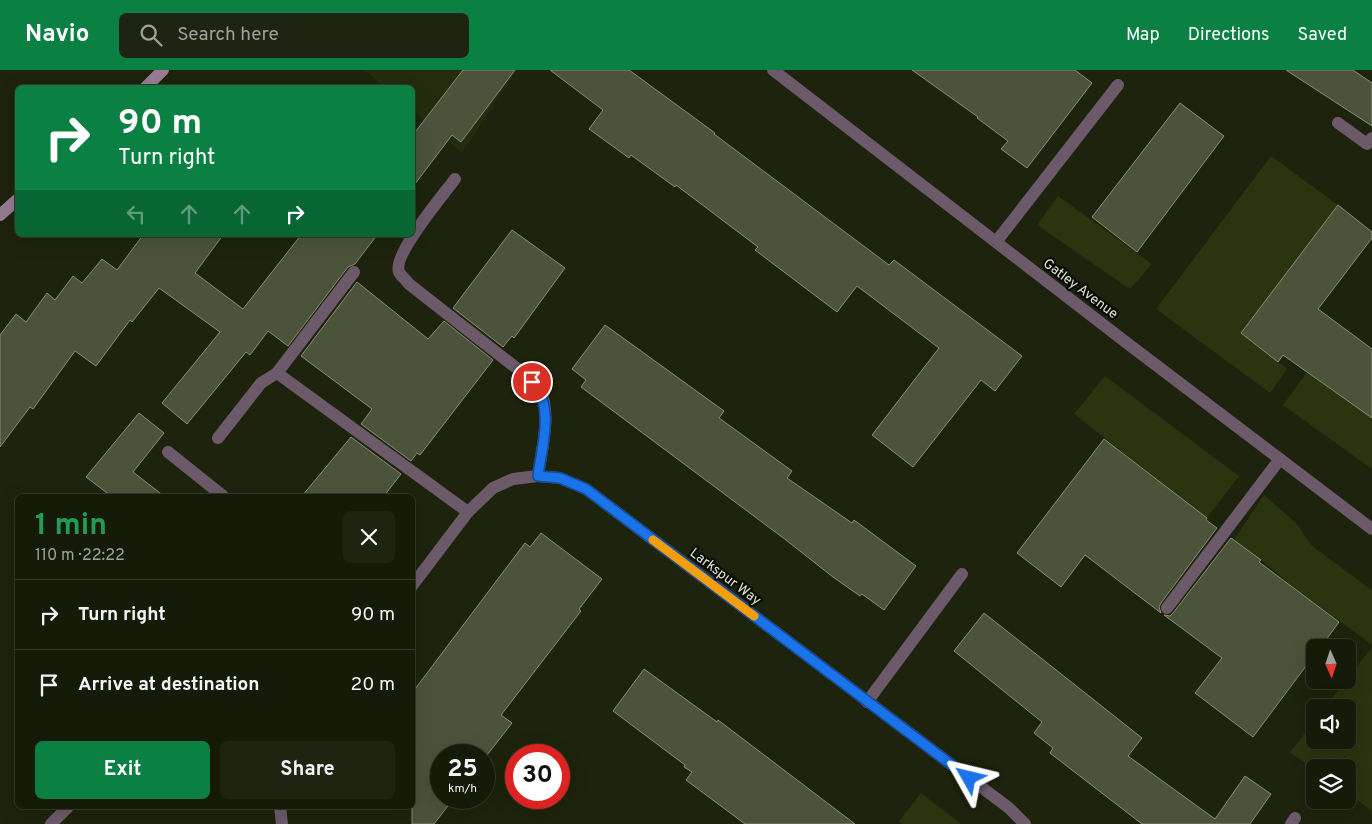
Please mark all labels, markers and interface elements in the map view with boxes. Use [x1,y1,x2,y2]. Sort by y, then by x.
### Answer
search box [119,13,469,58]
text: Navio [25,20,89,50]
icon: search [137,21,165,49]
text: Search here [177,23,279,47]
text: Map [1126,24,1160,47]
text: Directions [1188,24,1270,47]
text: Saved [1298,24,1347,47]
text: 90 m [118,102,202,146]
icon: right [35,105,100,170]
text: Turn right [118,145,215,172]
icon: left [122,200,150,228]
icon: ahead [175,200,203,228]
icon: ahead [228,200,256,228]
icon: right [281,200,309,228]
street label: Gatley Avenue [1039,255,1121,323]
pin [511,361,553,403]
icon: arrive [518,368,546,396]
text: 1 min [35,508,107,545]
button: close [343,511,395,563]
street label: Larkspur Way [686,545,764,610]
text: 110 m · 22:22 [35,546,125,566]
icon: right [35,601,63,629]
text: Turn right [78,603,166,627]
text: 90 m [351,603,395,627]
north arrow [1306,639,1356,689]
map controls [1306,639,1356,809]
icon: arrive [35,671,63,699]
text: Arrive at destination [78,673,259,697]
text: 20 m [351,673,395,697]
button: sound [1306,699,1356,749]
button: Exit [35,741,210,799]
button: Share [220,741,395,799]
speed limit sign: 30 [505,744,570,809]
position arrow [942,751,994,803]
text: 25 [447,754,478,786]
button: layers [1306,759,1356,809]
text: km/h [448,781,477,797]

